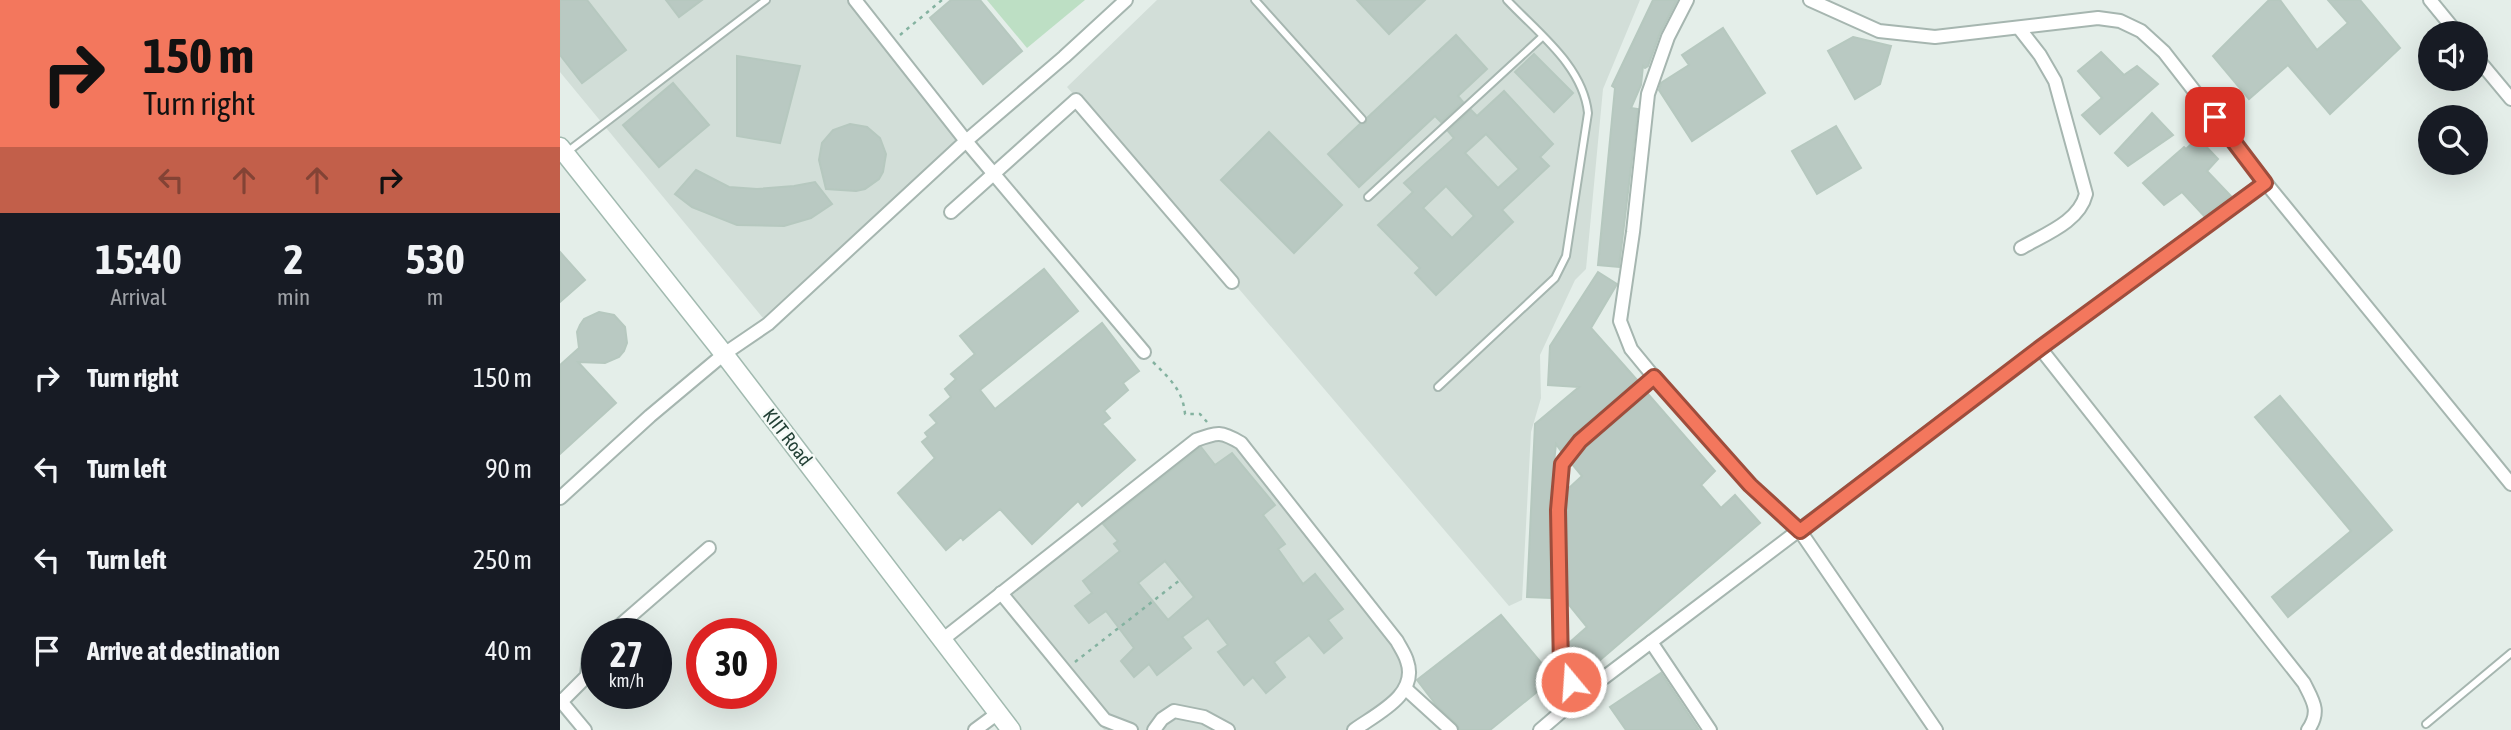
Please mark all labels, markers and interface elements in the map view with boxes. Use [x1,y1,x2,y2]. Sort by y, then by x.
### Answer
map controls [2418,21,2488,175]
button: sound [2418,21,2488,91]
text: 150 m [143,27,254,83]
icon: right [28,28,119,119]
text: Turn right [143,85,256,122]
pin [2185,87,2245,147]
icon: arrive [2196,98,2234,136]
button: search [2418,105,2488,175]
icon: left [152,161,190,199]
icon: ahead [225,161,263,199]
icon: ahead [298,161,336,199]
icon: right [371,161,409,199]
text: 15:40 [95,235,182,283]
text: 2 [284,235,303,283]
text: 530 [405,235,465,283]
text: Arrival [110,284,167,310]
text: min [277,284,310,310]
text: m [427,284,443,310]
icon: right [28,359,66,397]
text: Turn right [87,363,178,393]
text: 150 m [473,363,532,393]
street label: KIIT Road [759,404,817,470]
icon: left [28,450,66,488]
text: Turn left [87,454,167,484]
text: 90 m [485,454,532,484]
icon: left [28,541,66,579]
text: Turn left [87,545,167,575]
text: 250 m [473,545,532,575]
speed limit sign: 30 [686,618,777,709]
icon: arrive [28,632,66,670]
text: 27 [610,634,643,674]
text: Arrive at destination [87,636,280,666]
text: 40 m [485,636,532,666]
position arrow [1534,645,1608,719]
text: km/h [609,670,644,691]

